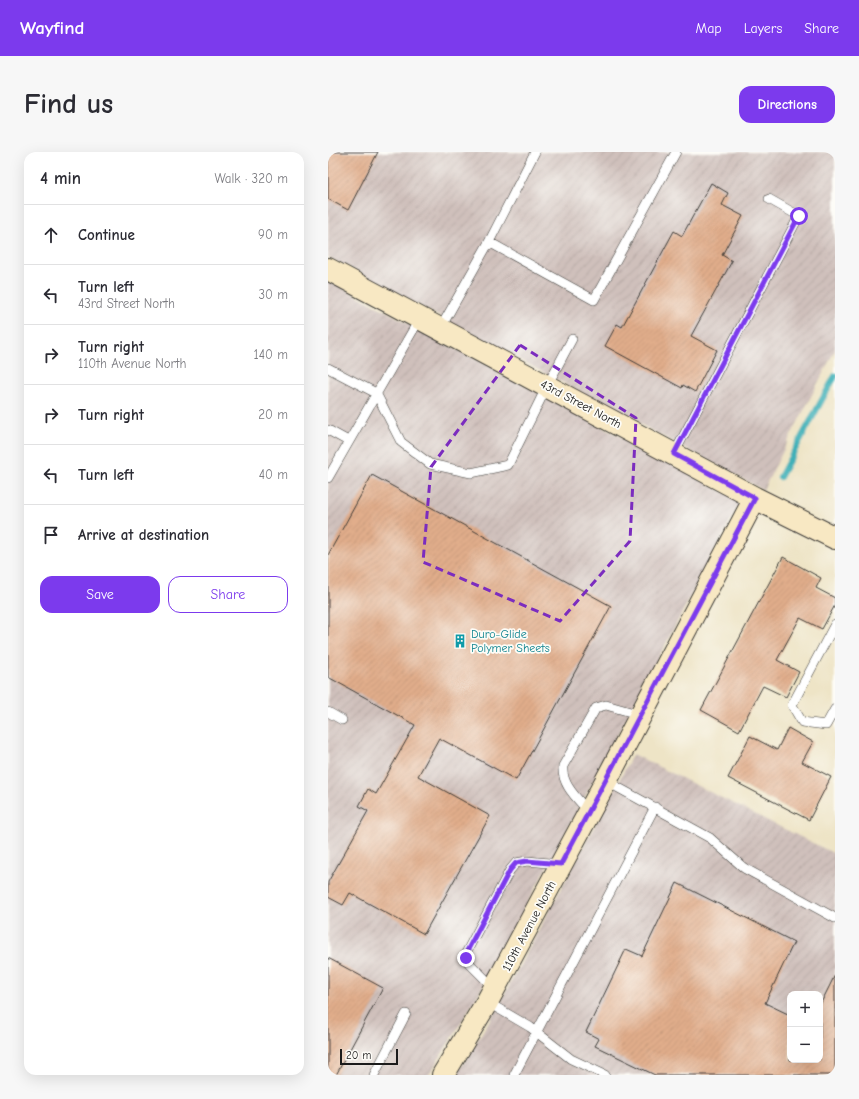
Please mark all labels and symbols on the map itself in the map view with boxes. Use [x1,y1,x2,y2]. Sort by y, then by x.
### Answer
route start [790,207,808,225]
street label: 43rd Street North [538,377,624,431]
place label: Duro-Glide Polymer Sheets [471,627,550,655]
building icon: Duro-Glide Polymer Sheets [452,633,468,649]
street label: 110th Avenue North [499,879,559,973]
route end [457,949,475,967]
scale bar [340,1047,398,1066]

